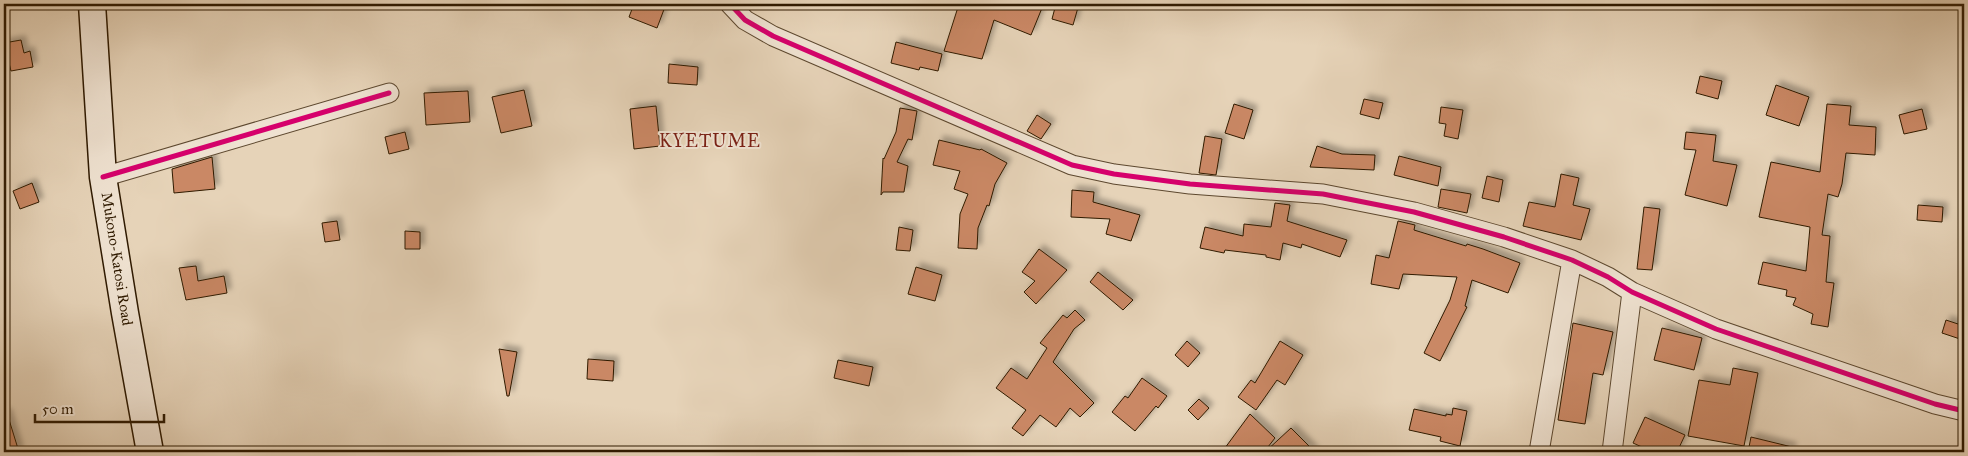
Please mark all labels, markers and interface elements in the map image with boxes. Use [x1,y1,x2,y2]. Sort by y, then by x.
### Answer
district label: KYETUME [659,130,761,152]
street label: Mukono-Katosi Road [98,191,136,327]
scale bar [35,391,164,423]
text: 50 m [42,400,74,418]

